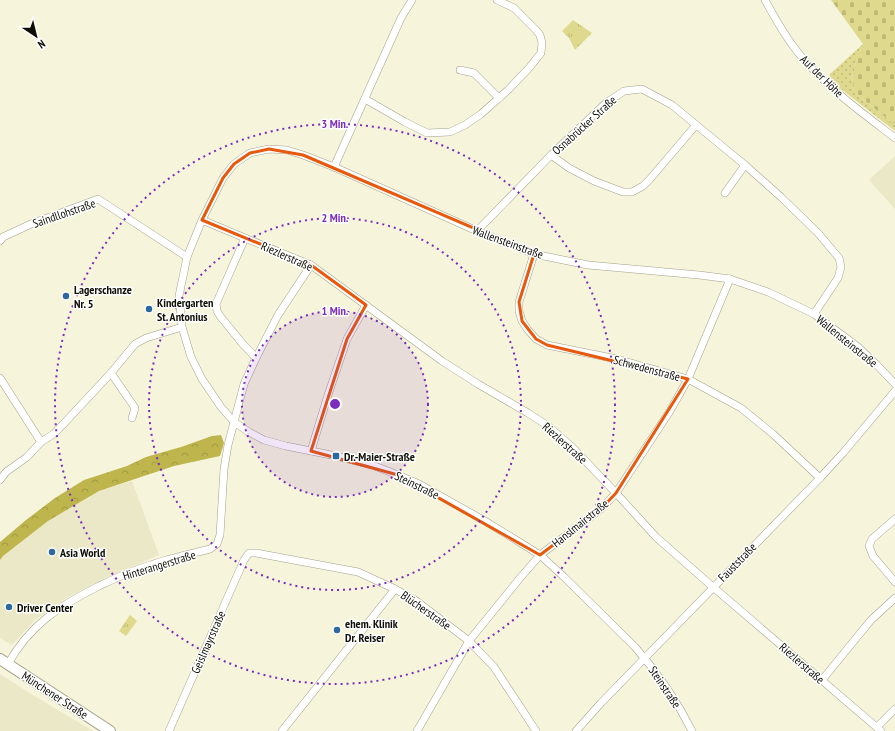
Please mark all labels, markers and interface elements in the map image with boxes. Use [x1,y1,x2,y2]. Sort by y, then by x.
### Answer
north arrow [16,16,56,56]
text: N [35,37,48,52]
street label: Auf der Höhe [797,52,847,100]
street label: Osnabrücker Straße [549,92,619,158]
text: 3 Min. [322,116,349,131]
street label: Saindllohstraße [31,195,97,231]
text: 2 Min. [322,210,349,225]
street label: Wallensteinstraße [470,222,546,262]
street label: Riezlerstraße [259,238,315,274]
place label: Lagerschanze Nr. 5 [74,282,132,311]
marker: Lagerschanze Nr. 5 [61,291,71,301]
place label: Kindergarten St. Antonius [157,295,213,324]
text: 1 Min. [322,303,349,318]
marker: Kindergarten St. Antonius [144,304,154,314]
street label: Wallensteinstraße [813,312,881,370]
street label: Schwedenstraße [612,352,682,384]
centre of rings [328,397,342,411]
street label: Riezlerstraße [540,419,590,467]
place label: Dr.-Maier-Straße [344,449,415,464]
marker: Dr.-Maier-Straße [331,451,341,461]
street label: Steinstraße [392,468,442,502]
street label: Hanslmairstraße [549,496,611,550]
street label: Fauststraße [715,539,759,585]
place label: Asia World [59,545,105,560]
marker: Asia World [47,547,57,557]
street label: Hinterangerstraße [121,547,197,583]
street label: Blücherstraße [398,587,454,633]
place label: Driver Center [17,600,74,615]
marker: Driver Center [4,602,14,612]
street label: Geislmayrstraße [188,608,228,676]
place label: ehem. Klinik Dr. Reiser [345,616,398,645]
marker: ehem. Klinik Dr. Reiser [332,625,342,635]
street label: Riezlerstraße [776,639,828,687]
street label: Steinstraße [646,663,684,711]
street label: Münchener Straße [19,668,91,722]

